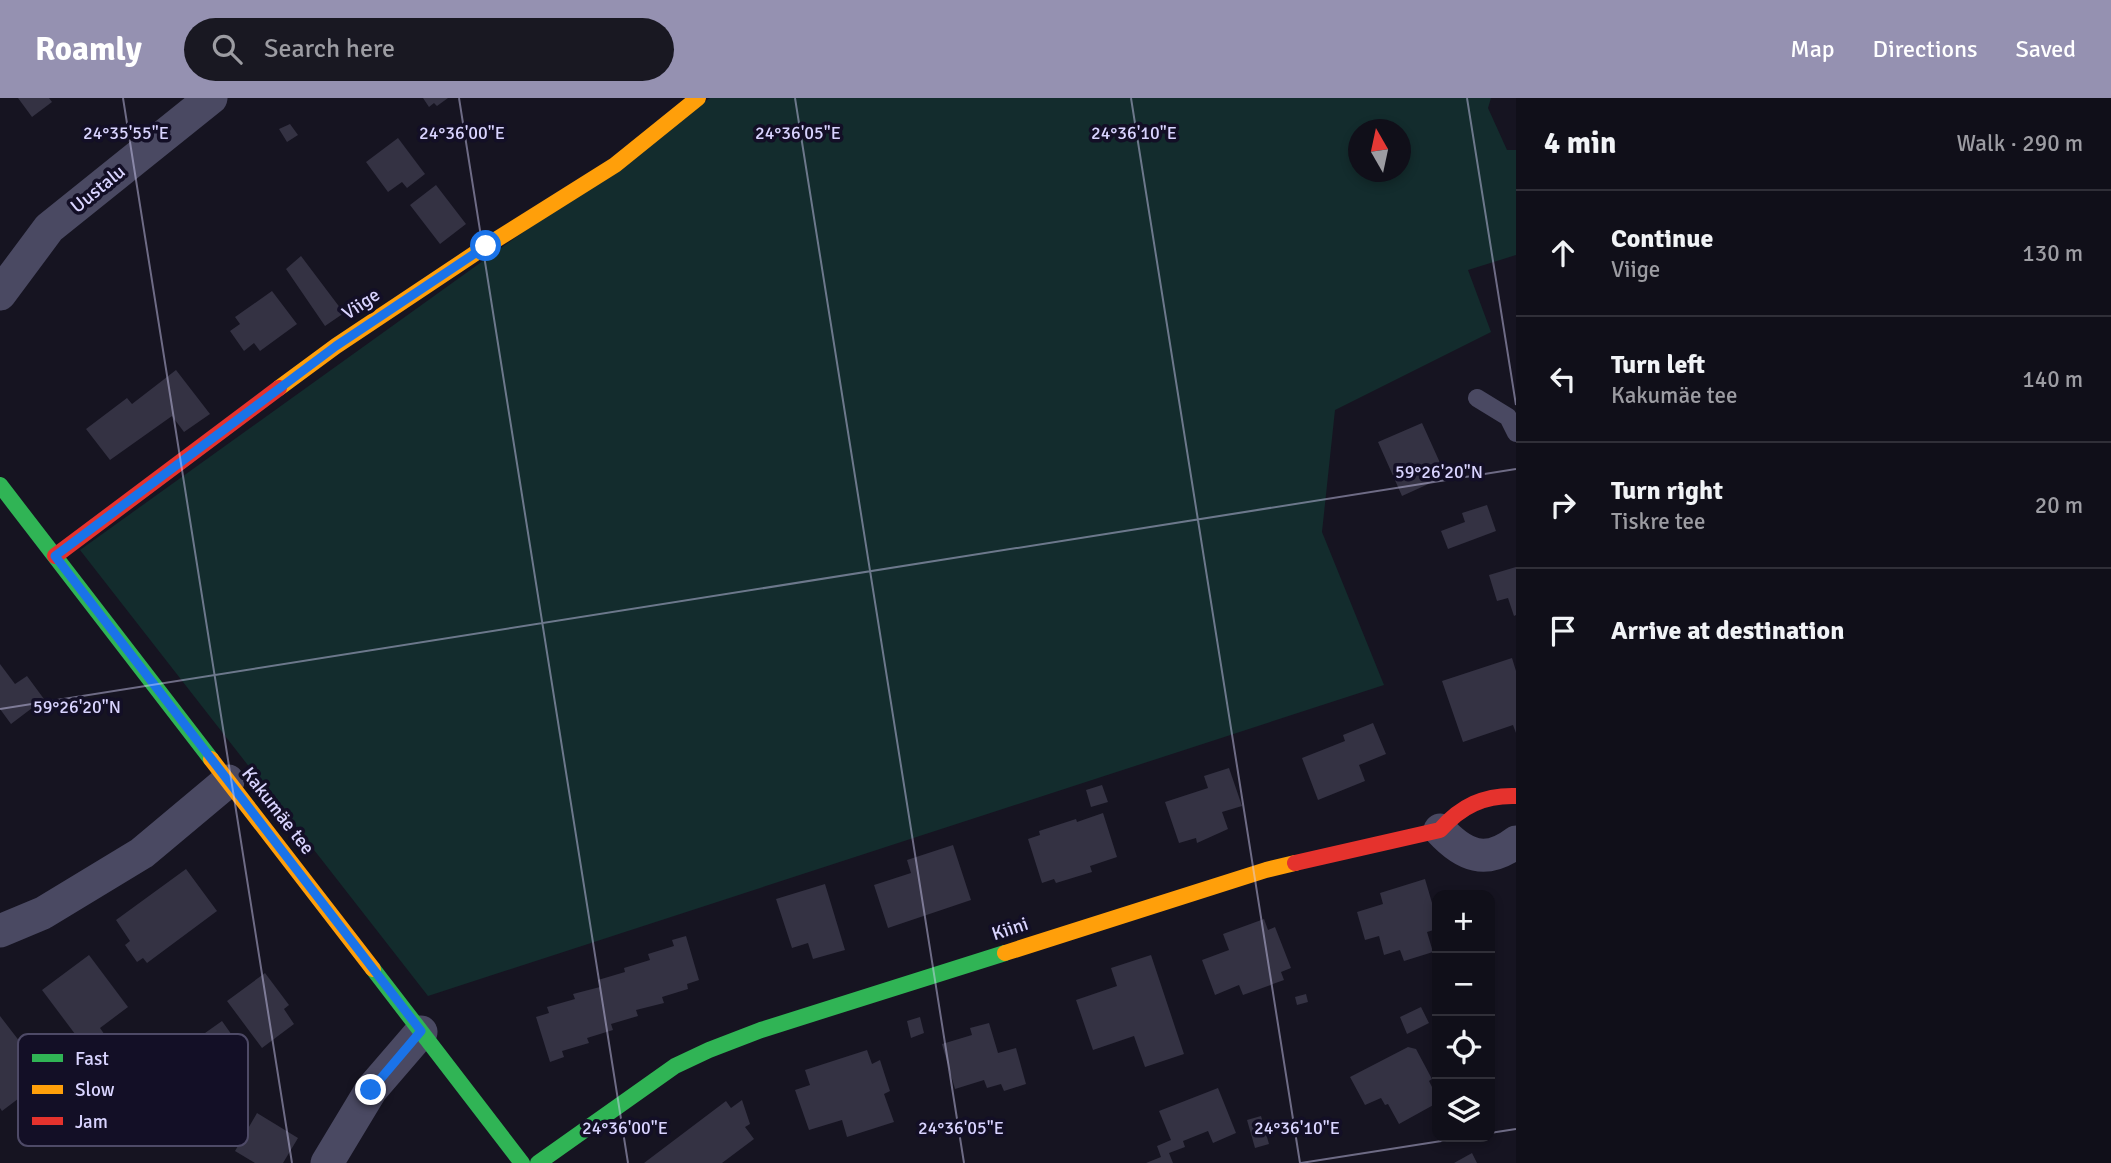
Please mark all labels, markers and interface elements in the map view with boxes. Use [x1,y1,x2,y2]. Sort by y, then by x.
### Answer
search box [184,18,674,81]
text: Roamly [35,29,142,70]
icon: search [208,30,246,68]
text: Search here [264,33,395,65]
text: Map [1790,34,1835,64]
text: Directions [1873,34,1978,64]
text: Saved [2016,34,2076,64]
north arrow [1348,119,1411,182]
text: 24°35'55"E [83,122,169,144]
text: 24°36'00"E [419,122,505,144]
text: 24°36'05"E [755,122,841,144]
text: 24°36'10"E [1091,122,1177,144]
text: 4 min [1544,125,1616,162]
text: Walk · 290 m [1957,129,2083,158]
street label: Uustalu [66,160,130,218]
text: Continue [1611,223,1713,255]
route start [470,230,501,261]
icon: ahead [1544,234,1582,272]
text: 130 m [2022,239,2083,268]
text: Viige [1611,255,1660,284]
street label: Viige [337,283,385,325]
text: Turn left [1611,349,1705,381]
icon: left [1544,360,1582,398]
text: 140 m [2022,365,2083,394]
text: Kakumäe tee [1611,381,1737,410]
text: 59°26'20"N [1395,461,1483,483]
text: Turn right [1611,475,1723,507]
icon: right [1544,486,1582,524]
text: 20 m [2035,491,2083,520]
text: Tiskre tee [1611,507,1706,536]
icon: arrive [1544,612,1582,650]
text: Arrive at destination [1611,615,1844,647]
text: 59°26'20"N [33,696,121,718]
street label: Kakumäe tee [236,762,320,860]
map controls [1432,890,1495,1142]
button: + [1432,890,1495,953]
street label: Kiini [989,912,1031,946]
button: − [1432,953,1495,1016]
button: locate [1432,1016,1495,1079]
legend [18,1034,248,1146]
text: Fast [75,1047,109,1071]
route end [355,1074,386,1105]
text: Slow [75,1078,115,1102]
button: layers [1432,1079,1495,1142]
text: Jam [75,1110,108,1134]
text: 24°36'00"E [582,1117,668,1139]
text: 24°36'05"E [918,1117,1004,1139]
text: 24°36'10"E [1254,1117,1340,1139]

